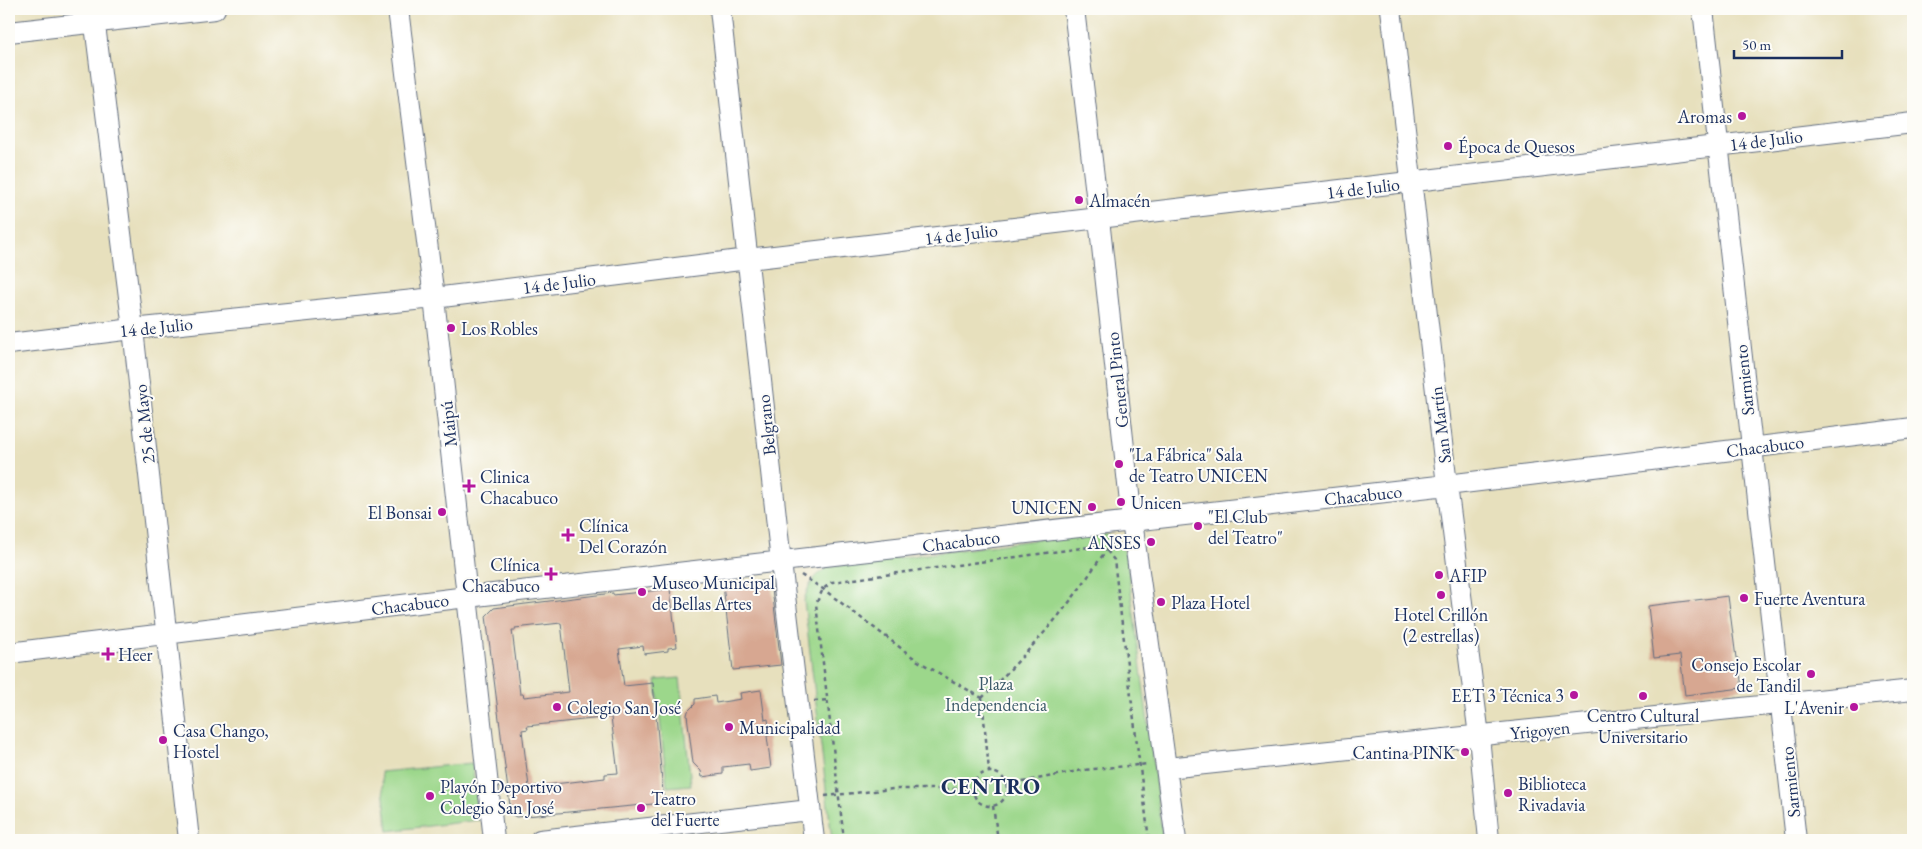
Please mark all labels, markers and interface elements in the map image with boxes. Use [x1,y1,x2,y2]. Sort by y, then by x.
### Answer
scale bar [1734,28,1842,60]
text: 50 m [1742,35,1771,54]
place label: Aromas [1677,105,1732,128]
marker: Aromas [1736,110,1748,122]
street label: 14 de Julio [1728,124,1804,156]
place label: Época de Quesos [1458,135,1575,158]
marker: Época de Quesos [1442,140,1454,152]
street label: 14 de Julio [1325,172,1401,204]
place label: Almacén [1088,189,1151,212]
marker: Almacén [1073,194,1085,206]
street label: 14 de Julio [923,218,999,250]
street label: 14 de Julio [521,267,597,299]
street label: 14 de Julio [118,312,194,342]
place label: Los Robles [461,317,538,340]
marker: Los Robles [445,322,457,334]
street label: General Pinto [1101,331,1133,429]
street label: Sarmiento [1729,343,1759,417]
street label: 25 de Mayo [128,383,160,465]
street label: San Martín [1424,385,1456,465]
street label: Belgrano [751,393,781,457]
street label: Maipú [434,399,462,448]
street label: Chacabuco [1725,430,1805,462]
place label: "La Fábrica" Sala de Teatro UNICEN [1129,443,1269,487]
marker: "La Fábrica" Sala de Teatro UNICEN [1113,458,1125,470]
place label: Clinica Chacabuco [480,465,558,509]
marker: Clinica Chacabuco [462,479,476,493]
street label: Chacabuco [1323,479,1403,511]
place label: Unicen [1131,491,1182,514]
place label: UNICEN [1011,496,1083,519]
marker: Unicen [1115,496,1127,508]
place label: El Bonsai [368,501,433,524]
marker: UNICEN [1086,501,1098,513]
place label: "El Club del Teatro" [1208,505,1283,549]
marker: El Bonsai [436,506,448,518]
place label: Clínica Del Corazón [579,514,668,558]
marker: "El Club del Teatro" [1192,520,1204,532]
street label: Chacabuco [921,525,1001,557]
marker: Clínica Del Corazón [561,528,575,542]
place label: ANSES [1086,531,1141,554]
marker: ANSES [1145,536,1157,548]
place label: Clínica Chacabuco [462,553,541,597]
place label: AFIP [1448,564,1487,587]
marker: Clínica Chacabuco [544,567,558,581]
marker: AFIP [1433,569,1445,581]
place label: Museo Municipal de Bellas Artes [652,571,775,615]
marker: Museo Municipal de Bellas Artes [636,586,648,598]
place label: Fuerte Aventura [1754,587,1866,610]
street label: Chacabuco [370,588,450,620]
marker: Hotel Crillón (2 estrellas) [1435,589,1447,601]
place label: Plaza Hotel [1171,591,1250,614]
marker: Fuerte Aventura [1738,592,1750,604]
marker: Plaza Hotel [1155,596,1167,608]
place label: Hotel Crillón (2 estrellas) [1394,603,1489,647]
place label: Heer [118,643,152,666]
marker: Heer [102,648,114,660]
place label: Consejo Escolar de Tandil [1691,653,1801,697]
marker: Consejo Escolar de Tandil [1805,668,1817,680]
park label: Plaza Independencia [945,672,1048,716]
place label: EET 3 Técnica 3 [1451,684,1564,707]
marker: EET 3 Técnica 3 [1568,689,1580,701]
marker: Centro Cultural Universitario [1637,690,1649,702]
place label: Colegio San José [567,696,681,719]
place label: L'Avenir [1784,696,1844,719]
marker: Colegio San José [551,701,563,713]
marker: L'Avenir [1848,701,1860,713]
place label: Centro Cultural Universitario [1587,704,1699,748]
street label: Yrigoyen [1509,715,1572,745]
place label: Municipalidad [739,716,842,739]
place label: Casa Chango, Hostel [173,719,269,763]
marker: Municipalidad [723,721,735,733]
marker: Casa Chango, Hostel [157,734,169,746]
place label: Cantina PINK [1353,741,1456,764]
street label: Sarmiento [1775,745,1805,819]
marker: Cantina PINK [1459,746,1471,758]
district label: CENTRO [941,772,1041,801]
place label: Biblioteca Rivadavia [1518,772,1587,816]
place label: Playón Deportivo Colegio San José [440,775,562,819]
place label: Teatro del Fuerte [651,787,719,831]
marker: Biblioteca Rivadavia [1502,787,1514,799]
marker: Playón Deportivo Colegio San José [424,790,436,802]
marker: Teatro del Fuerte [635,802,647,814]

